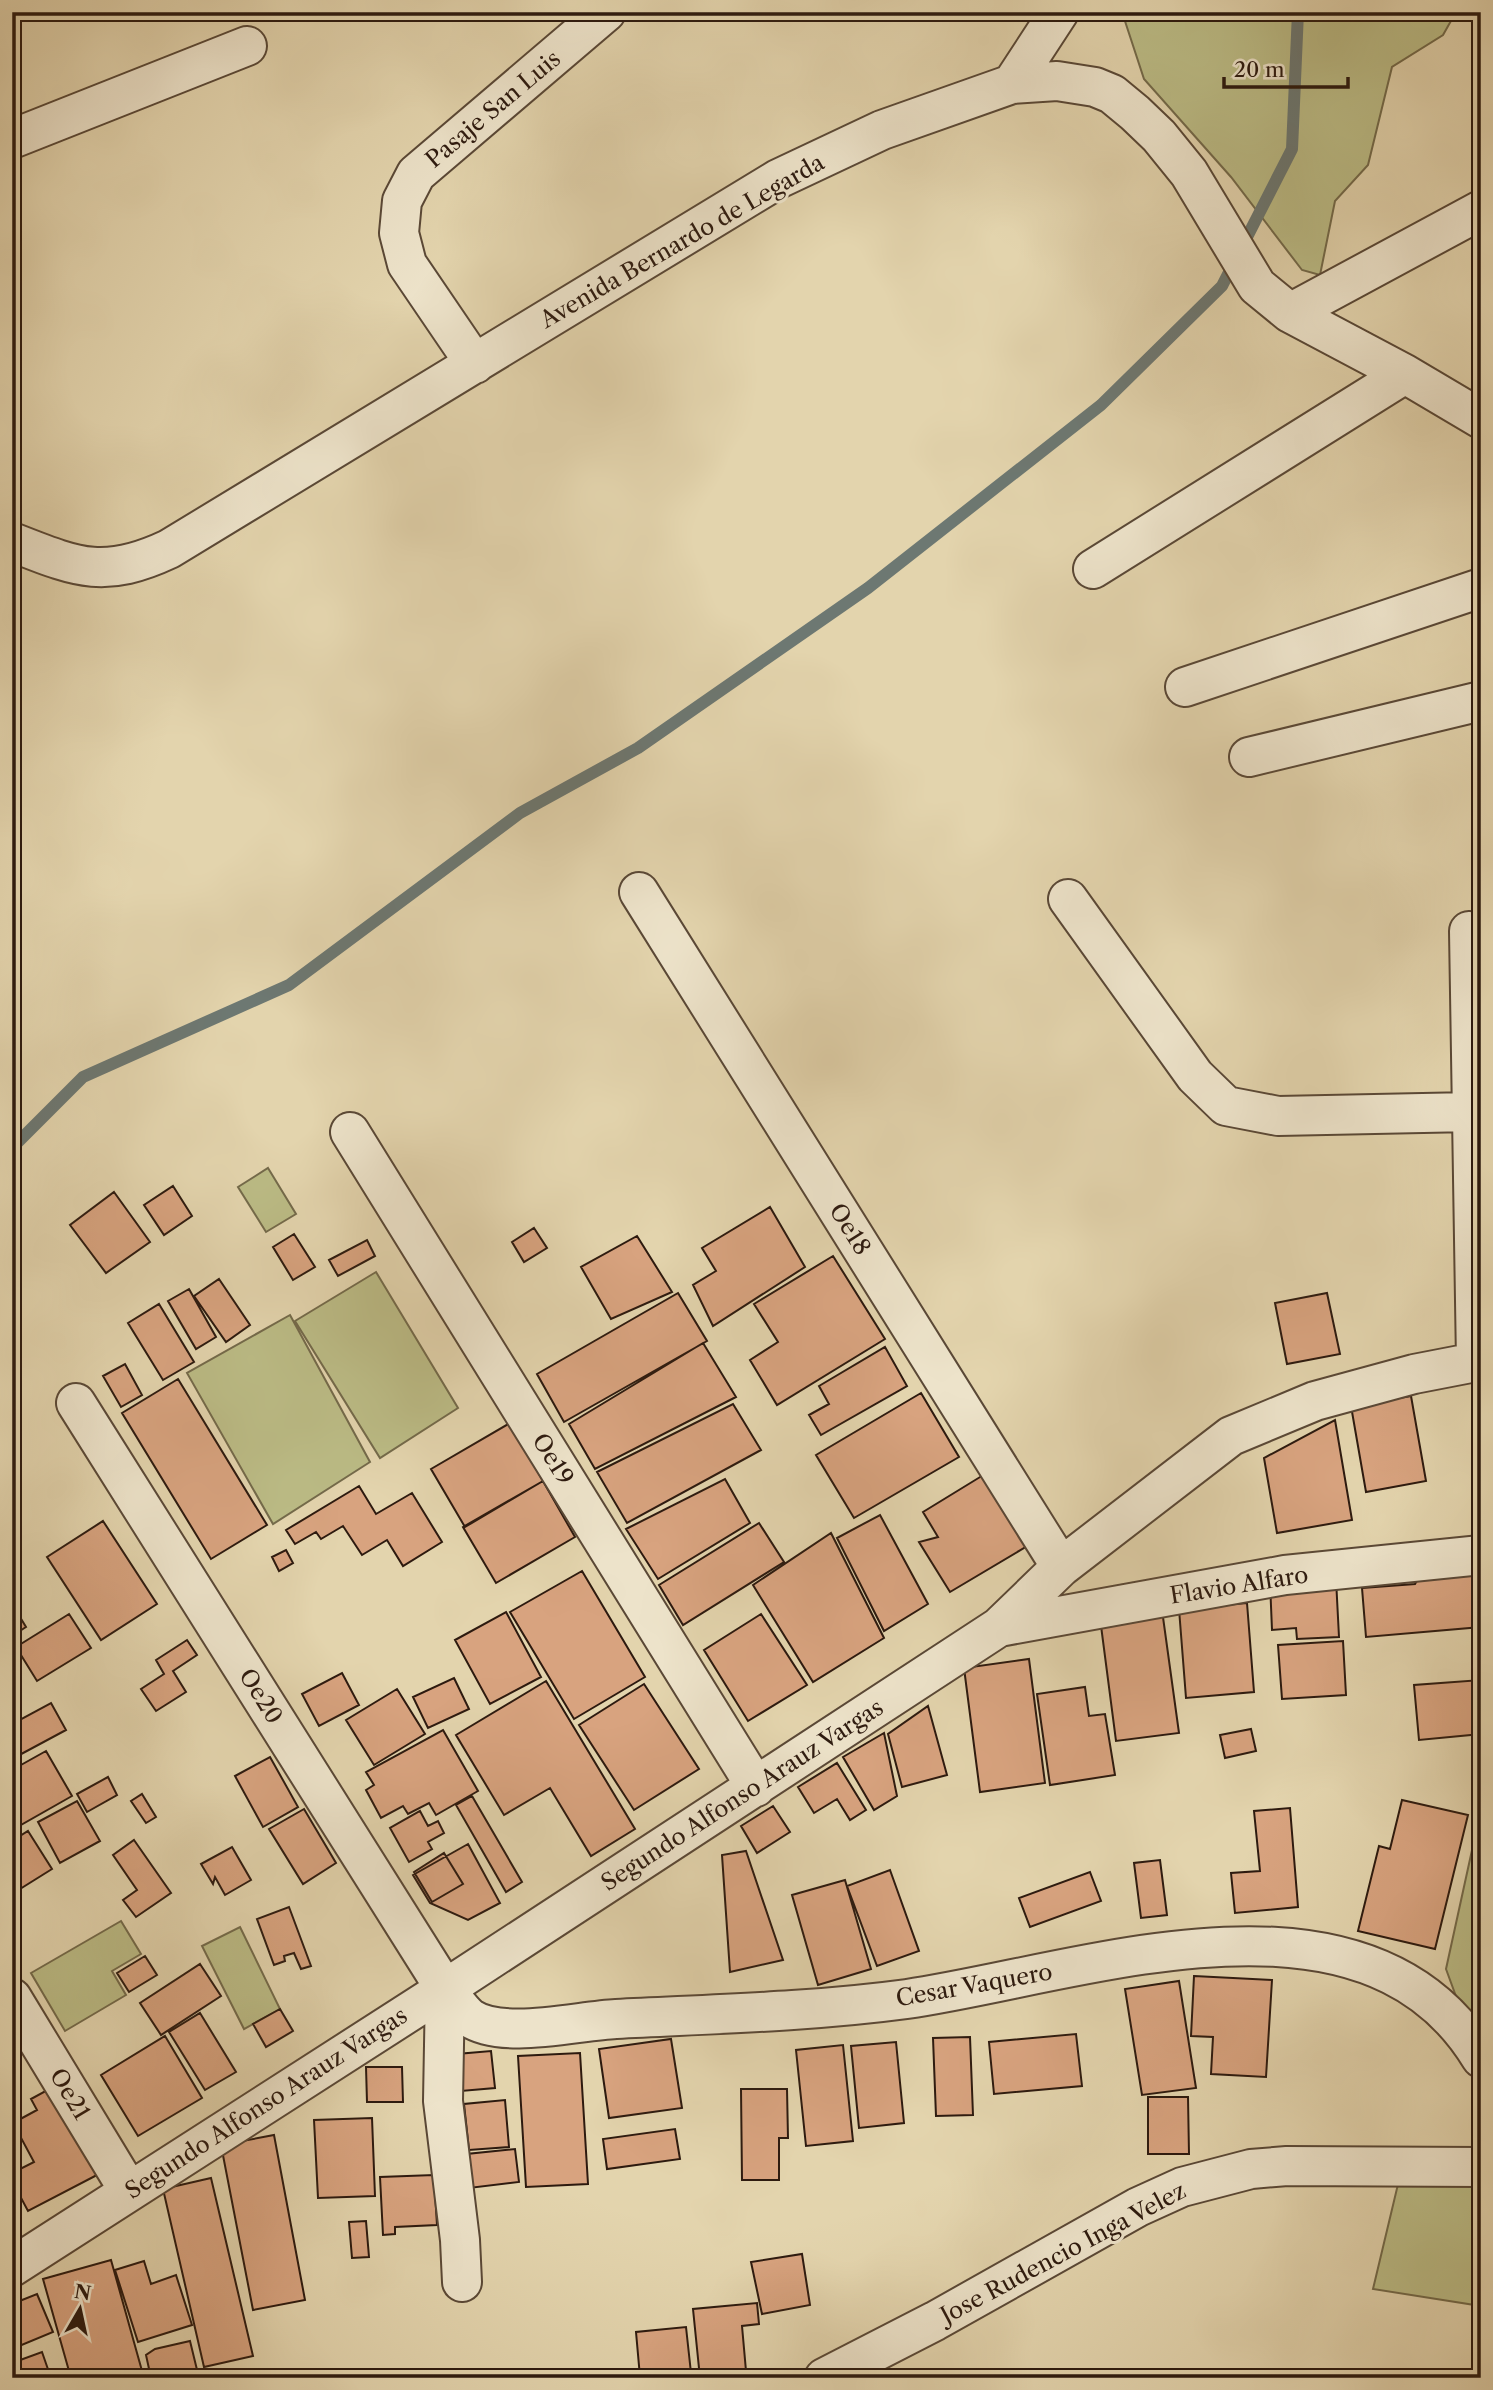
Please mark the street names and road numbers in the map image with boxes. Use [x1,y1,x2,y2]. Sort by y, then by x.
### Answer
street label: Pasaje San Luis [420,45,566,173]
street label: Avenida Bernardo de Legarda [534,148,830,334]
street label: Oe18 [823,1198,877,1260]
street label: Oe19 [527,1428,579,1490]
street label: Flavio Alfaro [1168,1560,1310,1610]
street label: Oe20 [233,1663,289,1729]
street label: Segundo Alfonso Arauz Vargas [596,1693,888,1897]
street label: Cesar Vaquero [894,1957,1054,2013]
street label: Segundo Alfonso Arauz Vargas [120,2001,412,2205]
street label: Oe21 [44,2063,96,2125]
street label: Jose Rudencio Inga Velez [933,2176,1190,2331]

